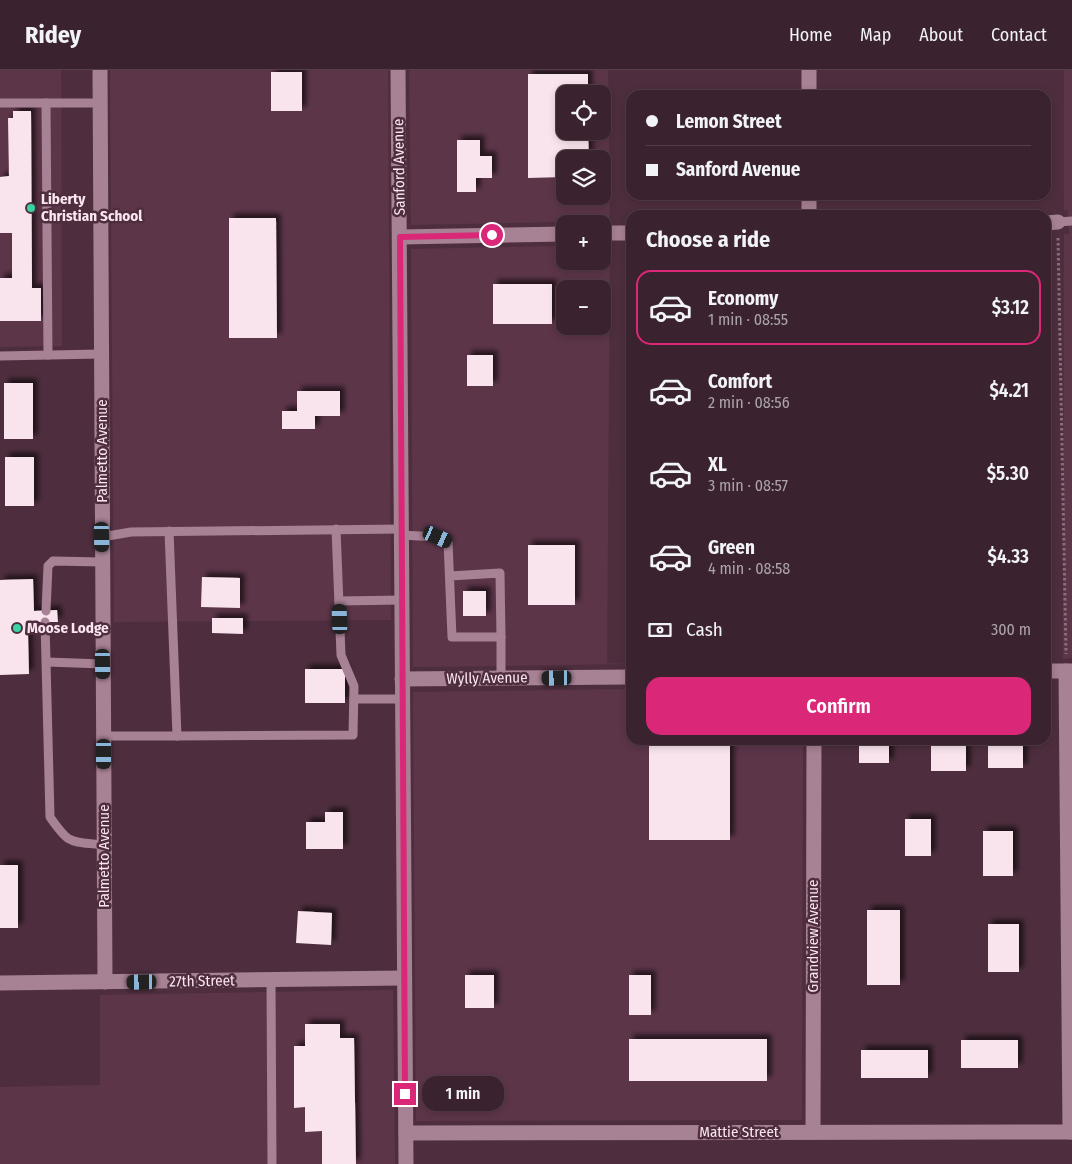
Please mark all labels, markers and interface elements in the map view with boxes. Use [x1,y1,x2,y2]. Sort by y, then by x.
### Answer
text: Ridey [25,21,81,49]
text: Home [789,24,832,46]
text: Map [860,24,891,46]
text: About [919,24,963,46]
text: Contact [991,24,1047,46]
map controls [556,85,611,335]
button: locate [556,85,611,140]
text: Lemon Street [676,110,782,133]
street label: Sanford Avenue [389,119,409,215]
button: layers [556,150,611,205]
text: Sanford Avenue [676,158,800,181]
place label: Liberty Christian School [41,190,143,225]
marker: Liberty Christian School [25,202,37,214]
button: + [556,215,611,270]
route start [481,224,503,246]
text: Choose a ride [646,226,770,253]
button: − [556,280,611,335]
icon: car [648,285,693,330]
text: Economy [708,287,778,310]
text: $3.12 [992,296,1029,319]
text: 1 min · 08:55 [708,310,788,329]
icon: car [648,368,693,413]
text: Comfort [708,370,772,393]
text: $4.21 [989,379,1029,402]
text: 2 min · 08:56 [708,393,790,412]
street label: Palmetto Avenue [93,399,111,503]
icon: car [648,451,693,496]
text: XL [708,453,727,476]
text: $5.30 [987,462,1029,485]
text: 3 min · 08:57 [708,476,788,495]
car [94,522,109,552]
car [421,524,454,550]
icon: car [648,534,693,579]
text: Green [708,536,755,559]
text: $4.33 [988,545,1029,568]
text: 4 min · 08:58 [708,559,790,578]
car [331,604,348,634]
icon: cash [646,616,674,644]
text: Cash [686,618,723,641]
place label: Moose Lodge [27,619,109,637]
text: 300 m [991,620,1031,639]
marker: Moose Lodge [11,622,23,634]
car [95,649,110,679]
street label: Wylly Avenue [446,668,528,688]
car [541,670,572,686]
button: Confirm [646,677,1031,735]
car [96,739,111,769]
street label: Palmetto Avenue [95,804,113,908]
street label: Grandview Avenue [804,880,822,992]
street label: 27th Street [169,971,235,991]
car [126,974,157,990]
callout: 1 min [422,1076,505,1112]
route end [394,1083,416,1105]
text: 1 min [446,1084,480,1103]
street label: Mattie Street [699,1123,779,1141]

